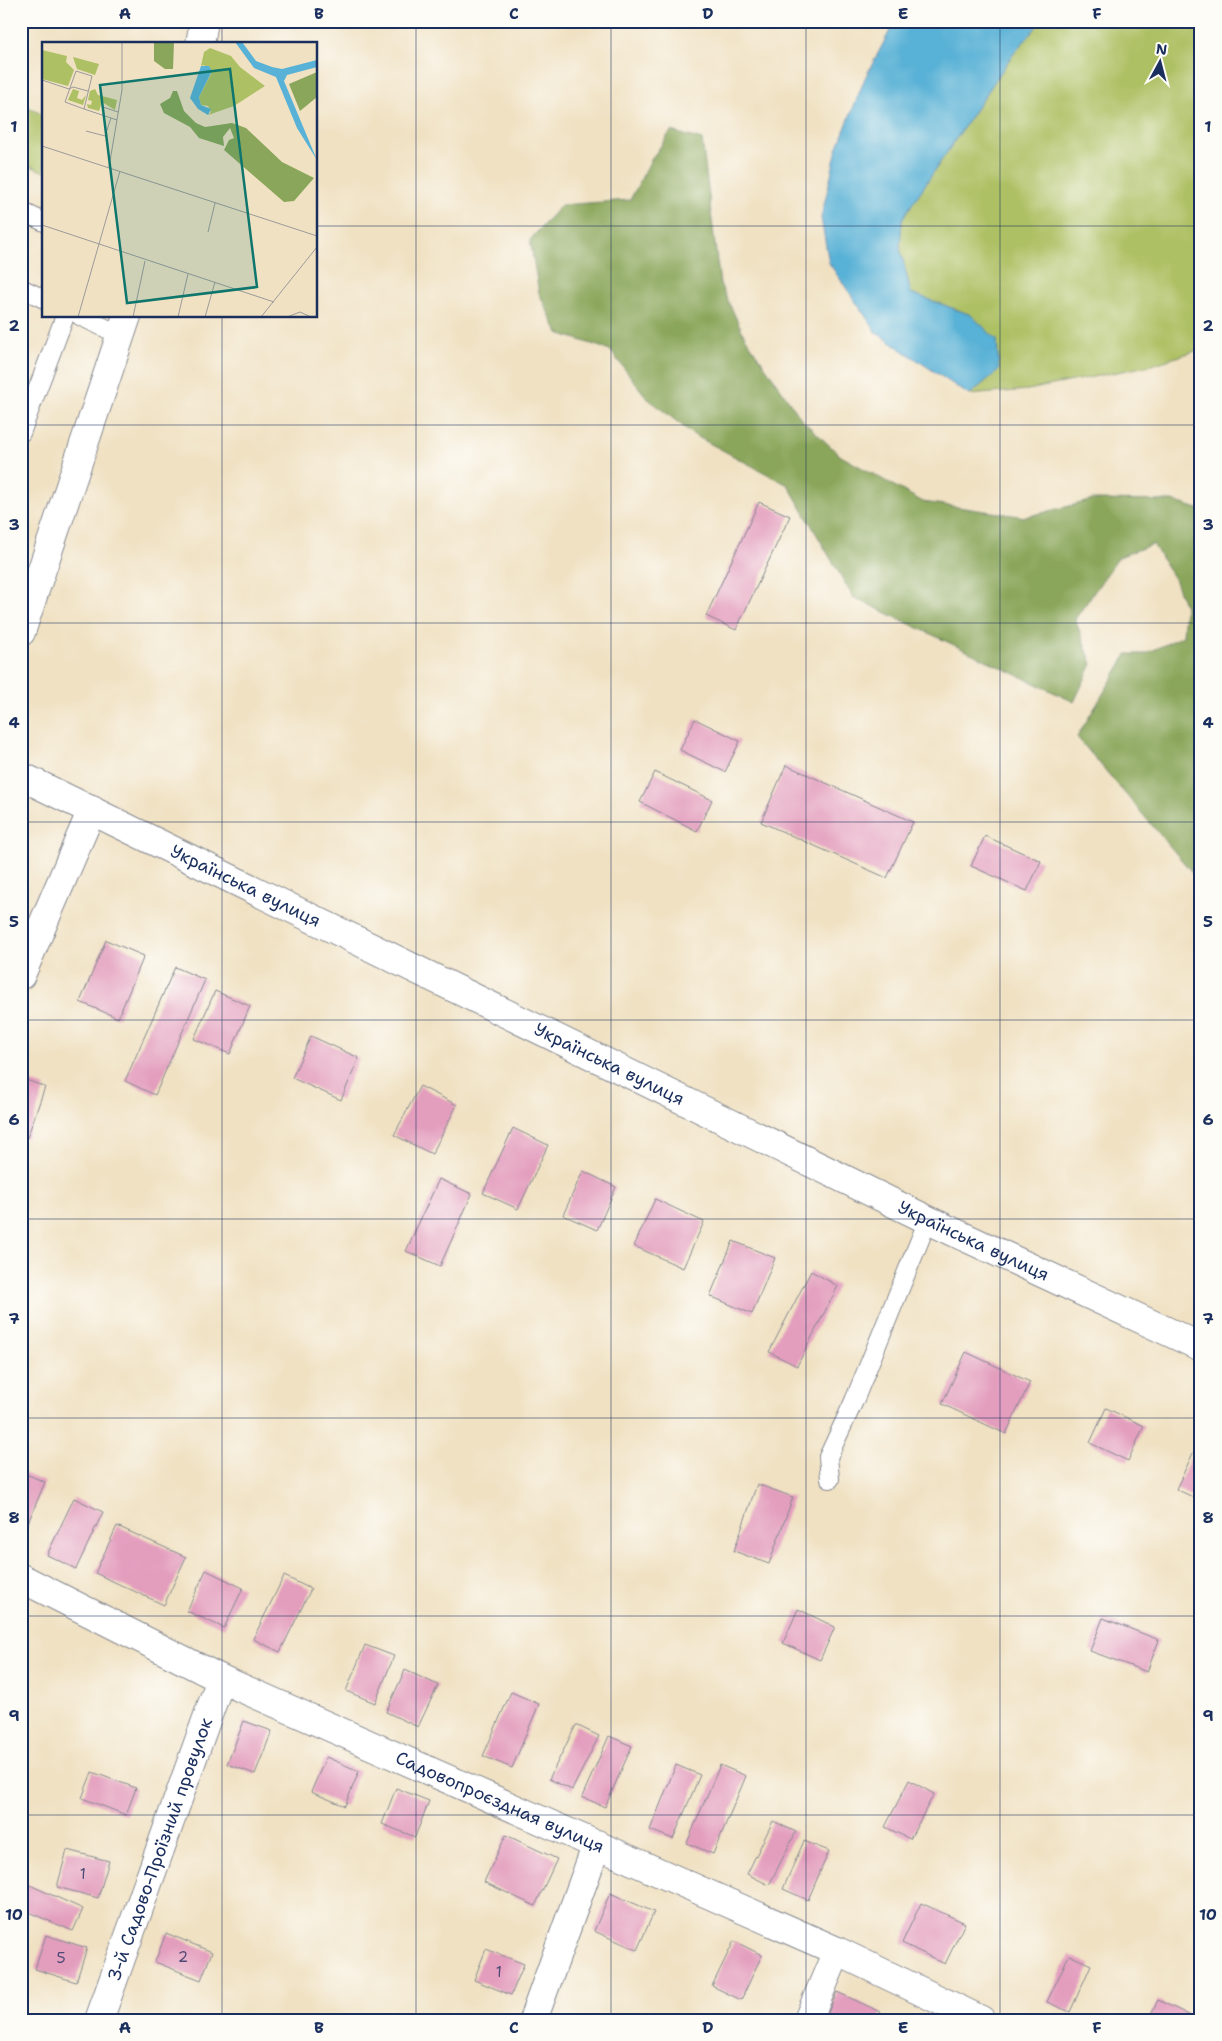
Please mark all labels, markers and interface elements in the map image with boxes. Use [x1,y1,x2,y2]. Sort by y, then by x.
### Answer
text: A [119,3,131,24]
text: B [314,3,324,24]
text: C [509,3,519,24]
text: D [702,3,714,24]
text: E [898,3,908,24]
text: F [1092,3,1102,24]
north arrow [1134,38,1184,88]
text: N [1155,39,1168,59]
inset map [42,42,318,318]
text: 1 [10,116,18,137]
text: 1 [1204,116,1212,137]
text: 2 [8,315,20,336]
text: 2 [1202,315,1214,336]
text: 3 [8,514,20,535]
text: 3 [1202,514,1214,535]
text: 4 [8,712,20,733]
text: 4 [1202,712,1214,733]
street label: Українська вулиця [166,839,325,933]
text: 5 [9,911,19,932]
text: 5 [1203,911,1213,932]
street label: Українська вулиця [530,1017,688,1111]
text: 6 [8,1109,20,1130]
text: 6 [1202,1109,1214,1130]
street label: Українська вулиця [894,1195,1053,1287]
text: 7 [8,1308,20,1329]
text: 7 [1202,1308,1214,1329]
text: 8 [8,1507,20,1528]
text: 8 [1202,1507,1214,1528]
text: 9 [8,1705,20,1726]
text: 9 [1202,1705,1214,1726]
street label: 3-й Садово-Проїзний провулок [102,1714,218,1985]
street label: Садовопроєздная вулиця [392,1746,608,1859]
house number: 1 [80,1864,86,1884]
text: 10 [5,1904,23,1925]
text: 10 [1199,1904,1217,1925]
house number: 2 [178,1947,188,1967]
house number: 5 [56,1948,66,1968]
house number: 1 [496,1962,502,1982]
text: A [119,2017,131,2038]
text: B [314,2017,324,2038]
text: C [509,2017,519,2038]
text: D [702,2017,714,2038]
text: E [898,2017,908,2038]
text: F [1092,2017,1102,2038]

